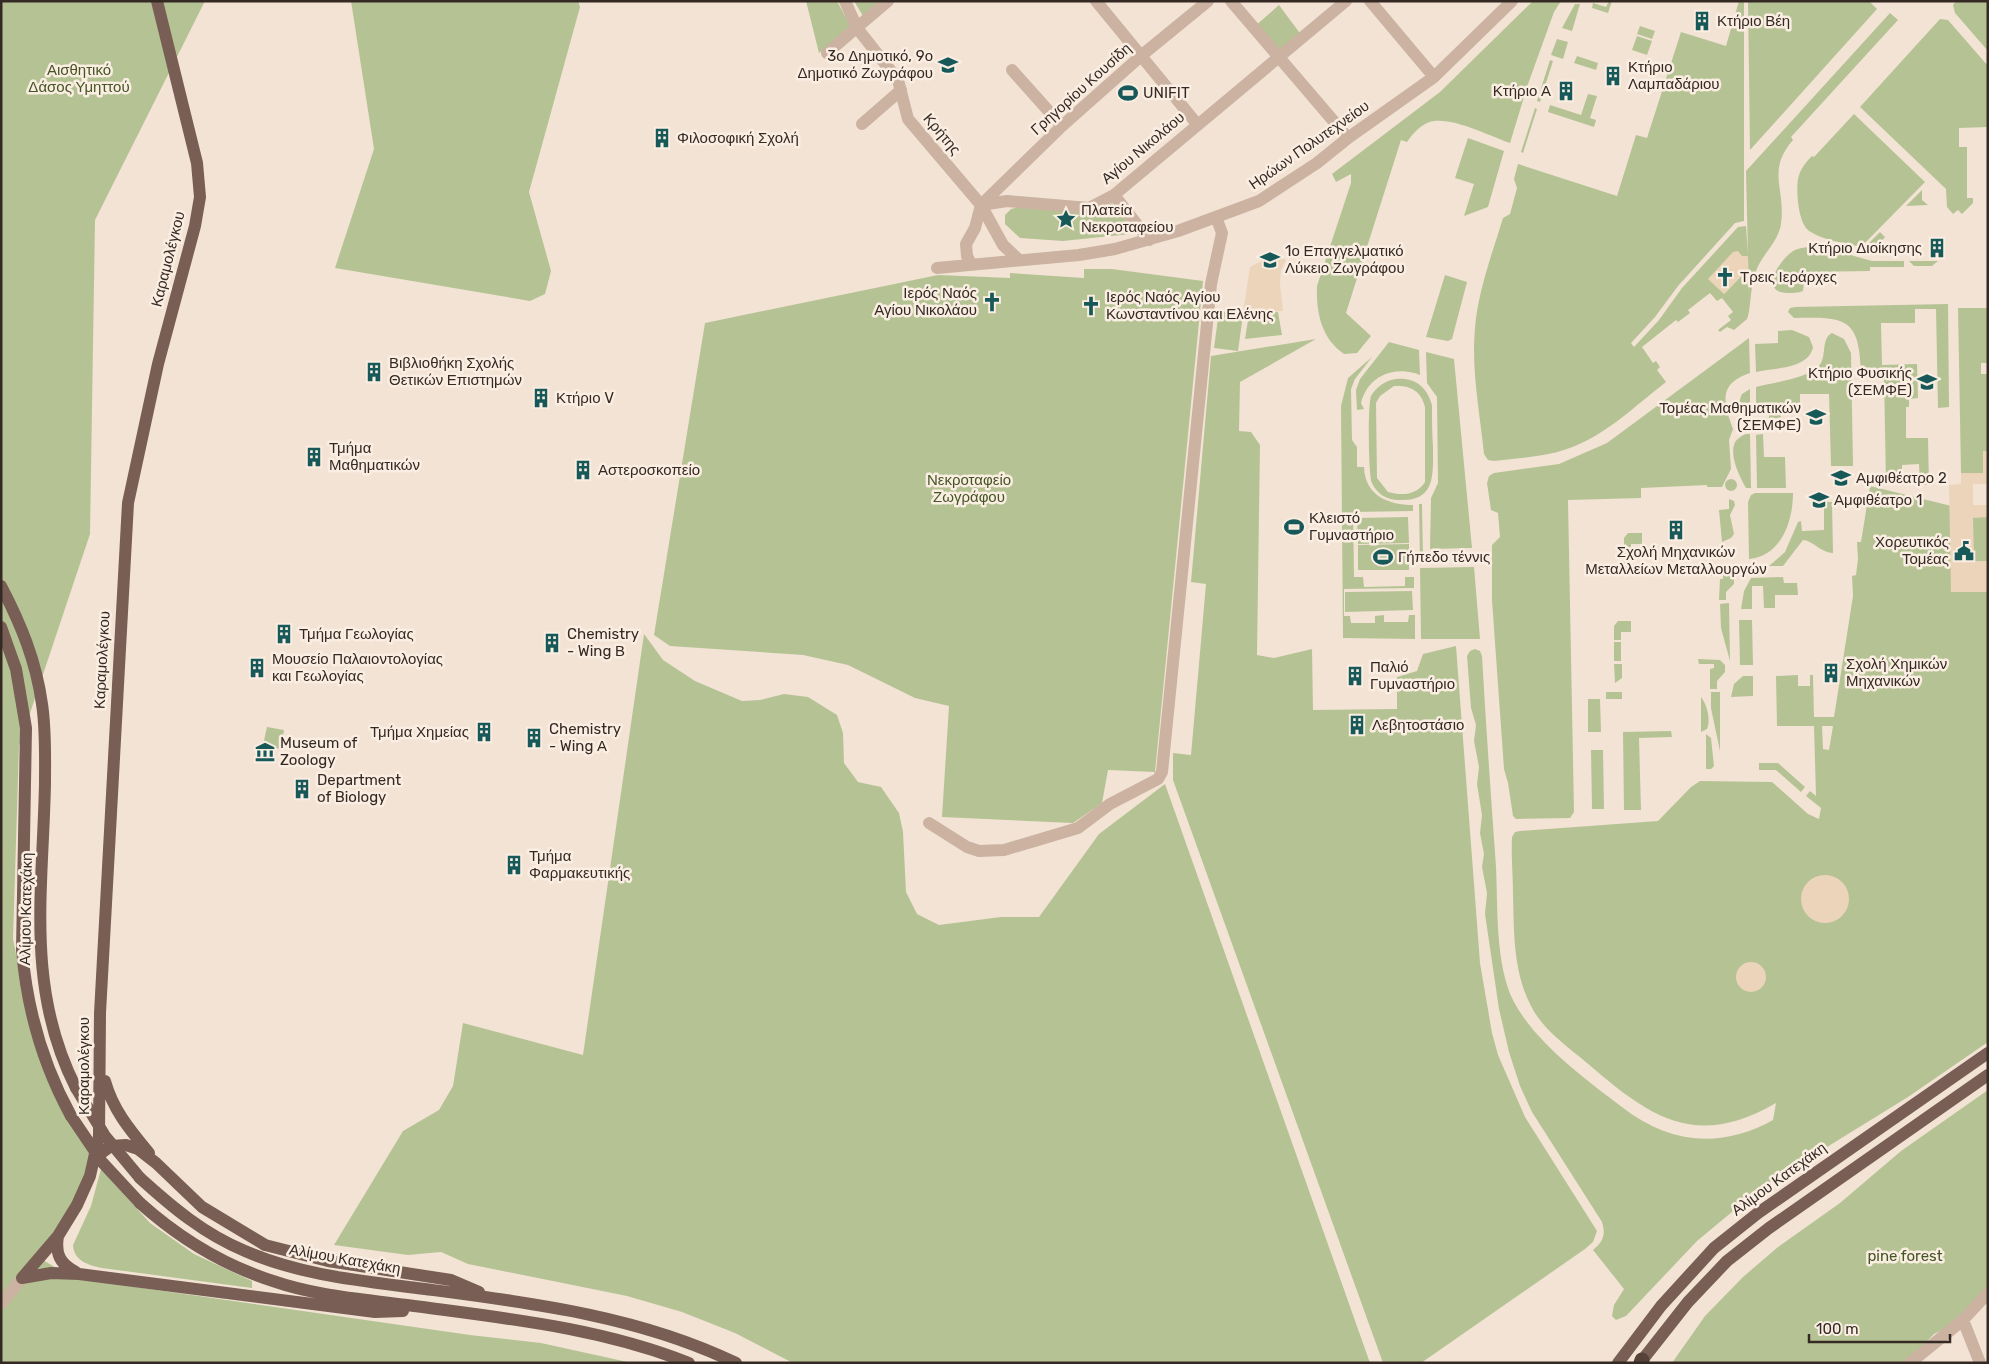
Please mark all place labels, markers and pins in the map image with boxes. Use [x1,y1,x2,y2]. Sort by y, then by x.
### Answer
building icon: Κτήριο Βέη [1691,10,1713,32]
place label: Κτήριο Βέη [1717,12,1790,30]
place label: 3ο Δημοτικό, 9ο Δημοτικό Ζωγράφου [797,47,933,82]
school or university icon: 3ο Δημοτικό, 9ο Δημοτικό Ζωγράφου [937,54,959,76]
place label: Κτήριο Λαμπαδάριου [1628,58,1720,93]
building icon: Κτήριο Λαμπαδάριου [1602,65,1624,87]
building icon: Κτήριο Α [1555,80,1577,102]
sports icon: UNIFIT [1117,82,1139,104]
place label: Κτήριο Α [1493,82,1551,100]
place label: UNIFIT [1143,84,1190,102]
building icon: Φιλοσοφική Σχολή [651,127,673,149]
place label: Φιλοσοφική Σχολή [677,129,799,147]
place label: Πλατεία Νεκροταφείου [1081,201,1173,236]
place icon: Πλατεία Νεκροταφείου [1055,208,1077,230]
building icon: Κτήριο Διοίκησης [1926,237,1948,259]
place label: Κτήριο Διοίκησης [1808,239,1922,257]
place label: 1ο Επαγγελματικό Λύκειο Ζωγράφου [1285,242,1405,277]
school or university icon: 1ο Επαγγελματικό Λύκειο Ζωγράφου [1259,249,1281,271]
church icon: Τρεις Ιεράρχες [1714,266,1736,288]
place label: Τρεις Ιεράρχες [1740,268,1837,286]
place label: Ιερός Ναός Αγίου Νικολάου [874,284,977,319]
place label: Ιερός Ναός Αγίου Κωνσταντίνου και Ελένης [1106,288,1273,323]
church icon: Ιερός Ναός Αγίου Νικολάου [981,291,1003,313]
church icon: Ιερός Ναός Αγίου Κωνσταντίνου και Ελένης [1080,295,1102,317]
place label: Βιβλιοθήκη Σχολής Θετικών Επιστημών [389,354,522,389]
building icon: Βιβλιοθήκη Σχολής Θετικών Επιστημών [363,361,385,383]
place label: Κτήριο Φυσικής (ΣΕΜΦΕ) [1808,364,1912,399]
school or university icon: Κτήριο Φυσικής (ΣΕΜΦΕ) [1916,371,1938,393]
building icon: Κτήριο V [530,387,552,409]
place label: Κτήριο V [556,389,614,407]
place label: Τομέας Μαθηματικών (ΣΕΜΦΕ) [1659,399,1801,434]
school or university icon: Τομέας Μαθηματικών (ΣΕΜΦΕ) [1805,406,1827,428]
place label: Τμήμα Μαθηματικών [329,439,420,474]
building icon: Τμήμα Μαθηματικών [303,446,325,468]
building icon: Αστεροσκοπείο [572,459,594,481]
place label: Αστεροσκοπείο [598,461,700,479]
school or university icon: Αμφιθέατρο 2 [1830,467,1852,489]
place label: Αμφιθέατρο 2 [1856,469,1947,487]
school or university icon: Αμφιθέατρο 1 [1808,489,1830,511]
place label: Αμφιθέατρο 1 [1834,491,1922,509]
place label: Κλειστό Γυμναστήριο [1309,509,1394,544]
sports icon: Κλειστό Γυμναστήριο [1283,516,1305,538]
building icon: Σχολή Μηχανικών Μεταλλείων Μεταλλουργών [1665,519,1687,541]
place label: Χορευτικός Τομέας [1875,533,1949,568]
public building icon: Χορευτικός Τομέας [1953,540,1975,562]
place label: Σχολή Μηχανικών Μεταλλείων Μεταλλουργών [1585,543,1767,578]
sports icon: Γήπεδο τέννις [1372,546,1394,568]
place label: Γήπεδο τέννις [1398,548,1490,566]
building icon: Τμήμα Γεωλογίας [273,623,295,645]
place label: Τμήμα Γεωλογίας [299,625,414,643]
place label: Chemistry - Wing Β [567,625,639,660]
building icon: Chemistry - Wing Β [541,632,563,654]
place label: Μουσείο Παλαιοντολογίας και Γεωλογίας [272,650,443,685]
place label: Σχολή Χημικών Μηχανικών [1846,655,1947,690]
building icon: Μουσείο Παλαιοντολογίας και Γεωλογίας [246,657,268,679]
place label: Παλιό Γυμναστήριο [1370,658,1455,693]
building icon: Σχολή Χημικών Μηχανικών [1820,662,1842,684]
building icon: Παλιό Γυμναστήριο [1344,665,1366,687]
building icon: Λεβητοστάσιο [1346,714,1368,736]
place label: Λεβητοστάσιο [1372,716,1464,734]
place label: Chemistry - Wing Α [549,720,621,755]
building icon: Τμήμα Χημείας [473,721,495,743]
place label: Τμήμα Χημείας [370,723,469,741]
building icon: Chemistry - Wing Α [523,727,545,749]
place label: Museum of Zoology [280,734,358,769]
museum icon: Museum of Zoology [254,741,276,763]
place label: Department of Biology [317,771,401,806]
building icon: Department of Biology [291,778,313,800]
place label: Τμήμα Φαρμακευτικής [529,847,630,882]
building icon: Τμήμα Φαρμακευτικής [503,854,525,876]

